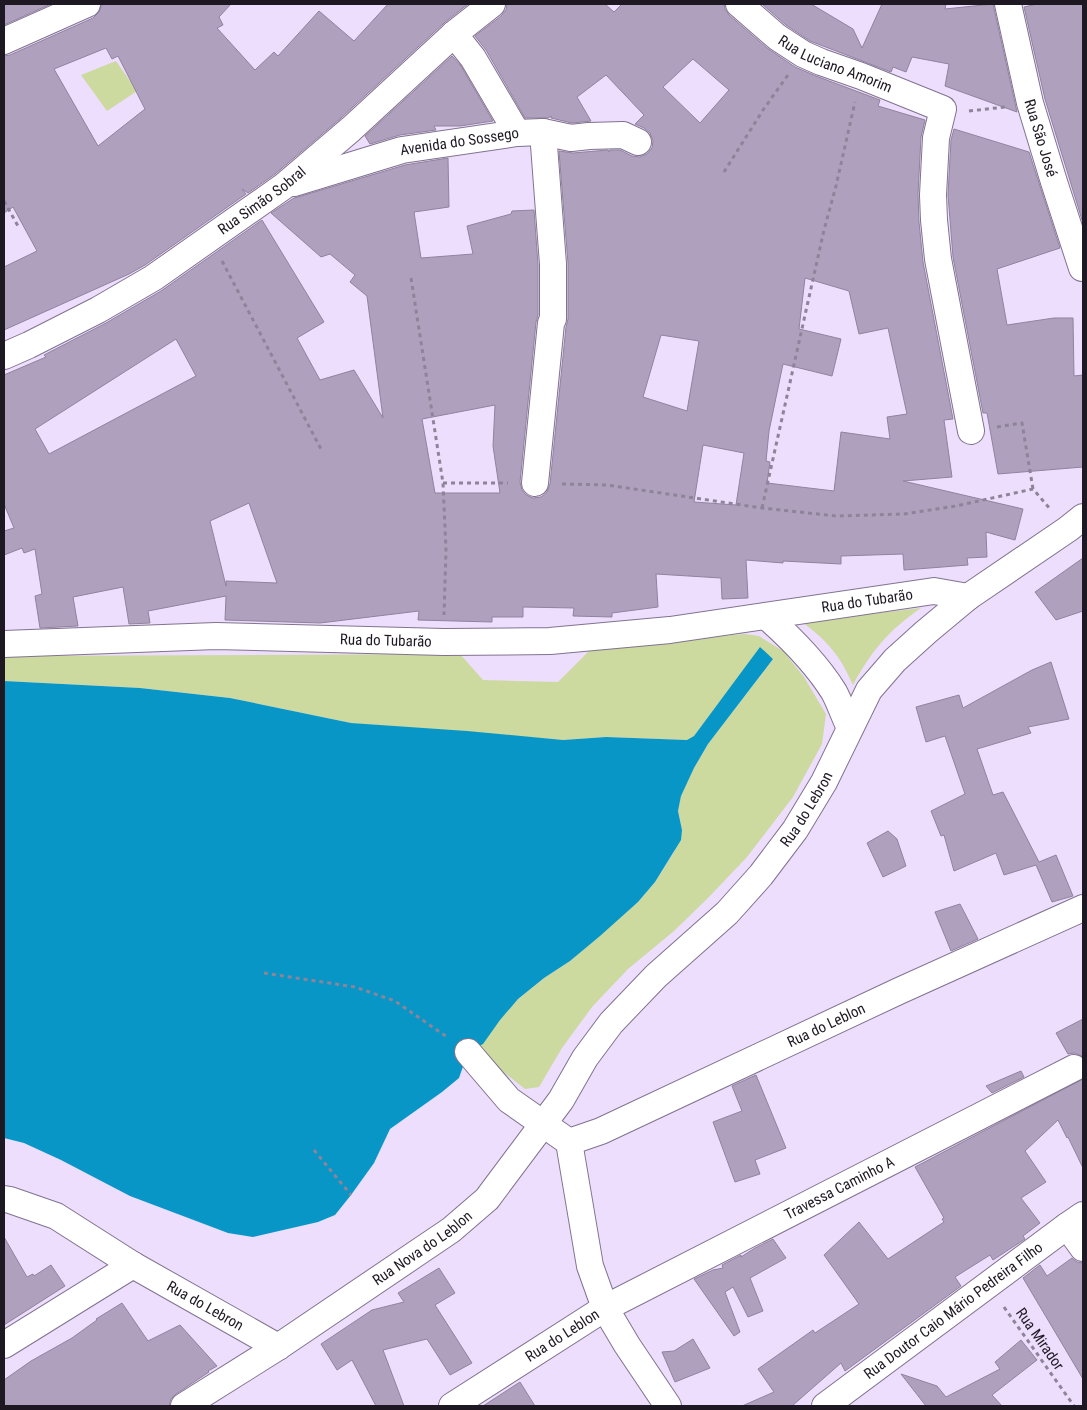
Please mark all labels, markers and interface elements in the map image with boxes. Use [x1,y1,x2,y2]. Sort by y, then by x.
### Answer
street label: Rua Luciano Amorim [775,31,895,97]
street label: Rua São José [1020,97,1061,179]
street label: Avenida do Sossego [399,124,520,159]
street label: Rua Simão Sobral [215,162,309,238]
street label: Rua do Tubarão [820,585,914,617]
street label: Rua do Tubarão [340,630,432,651]
street label: Rua do Lebron [776,769,837,850]
street label: Rua do Leblon [784,999,868,1051]
street label: Travessa Caminho A [781,1152,898,1224]
street label: Rua Nova do Leblon [369,1207,476,1289]
street label: Rua Doutor Caio Mário Pedreira Filho [860,1238,1046,1383]
street label: Rua do Lebron [164,1277,247,1335]
street label: Rua do Leblon [522,1305,603,1366]
street label: Rua Mirador [1012,1305,1068,1374]

